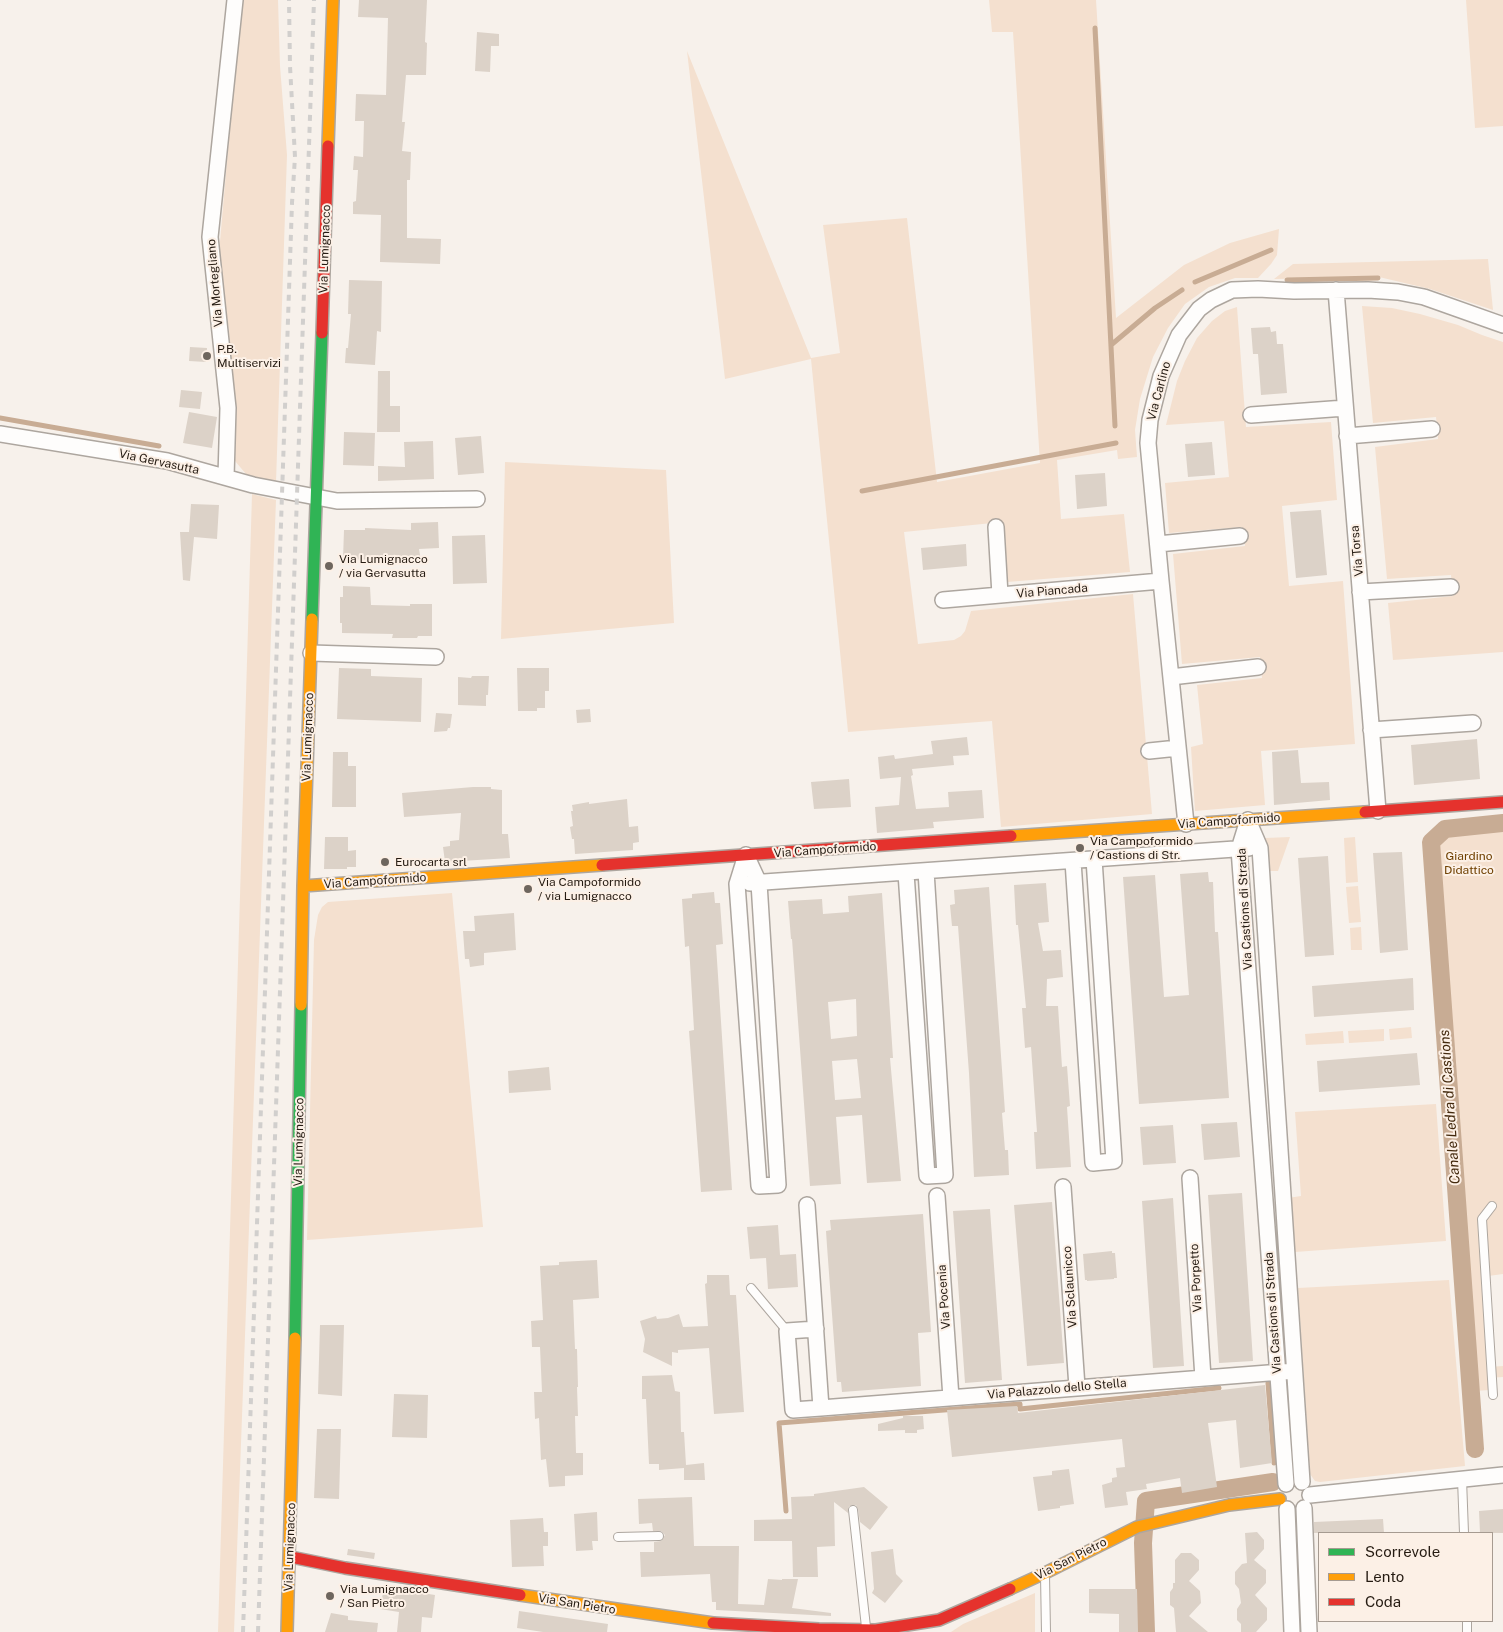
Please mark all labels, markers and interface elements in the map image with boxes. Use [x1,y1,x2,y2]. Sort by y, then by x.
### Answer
street label: Via Lumignacco [316,204,334,294]
street label: Via Mortegliano [204,239,226,327]
place label: P.B. Multiservizi [217,342,281,370]
marker: P.B. Multiservizi [201,350,213,362]
street label: Via Carlino [1144,360,1174,422]
street label: Via Gervasutta [117,446,201,478]
street label: Via Torsa [1348,525,1366,577]
place label: Via Lumignacco / via Gervasutta [339,552,428,580]
marker: Via Lumignacco / via Gervasutta [323,560,335,572]
street label: Via Piancada [1016,581,1088,601]
street label: Via Lumignacco [299,692,317,782]
street label: Via Campoformido [1177,810,1281,832]
place label: Via Campoformido / Castions di Str. [1090,834,1193,862]
street label: Via Campoformido [773,839,877,861]
marker: Via Campoformido / Castions di Str. [1074,842,1086,854]
street label: Via Castions di Strada [1235,848,1255,970]
park label: Giardino Didattico [1444,849,1494,877]
place label: Eurocarta srl [395,855,467,869]
marker: Eurocarta srl [379,856,391,868]
street label: Via Campoformido [323,870,427,892]
place label: Via Campoformido / via Lumignacco [538,875,641,903]
marker: Via Campoformido / via Lumignacco [522,883,534,895]
water label: Canale Ledra di Castions [1436,1029,1464,1185]
street label: Via Lumignacco [291,1098,307,1186]
street label: Via Porpetto [1187,1243,1205,1313]
street label: Via Sclaunicco [1060,1246,1080,1328]
street label: Via Castions di Strada [1262,1252,1284,1374]
street label: Via Pocenia [935,1264,953,1330]
street label: Via Palazzolo dello Stella [987,1376,1127,1402]
street label: Via Lumignacco [281,1502,299,1592]
legend [1318,1532,1493,1622]
street label: Via San Pietro [1033,1535,1109,1583]
text: Scorrevole [1365,1543,1440,1560]
text: Lento [1365,1568,1404,1585]
place label: Via Lumignacco / San Pietro [340,1582,429,1610]
marker: Via Lumignacco / San Pietro [324,1590,336,1602]
street label: Via San Pietro [537,1591,617,1617]
text: Coda [1365,1593,1401,1610]

